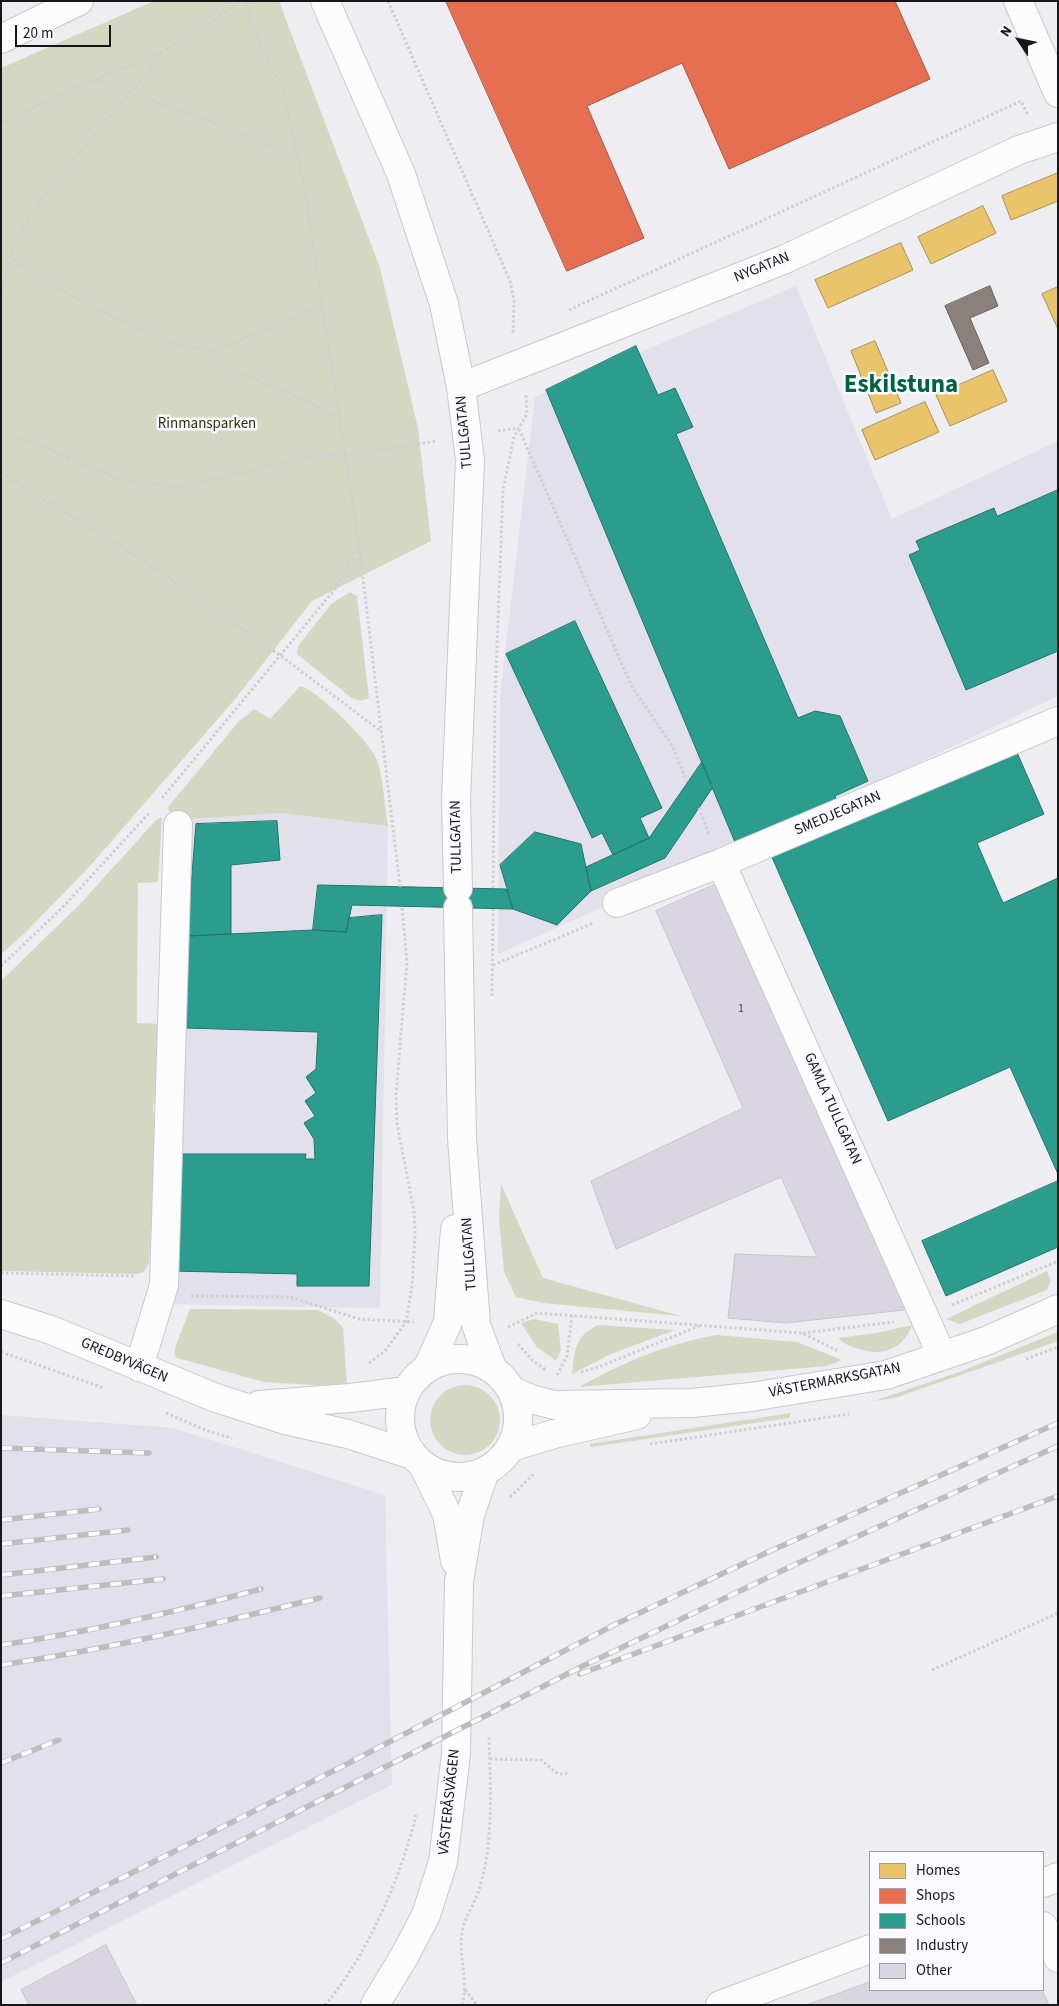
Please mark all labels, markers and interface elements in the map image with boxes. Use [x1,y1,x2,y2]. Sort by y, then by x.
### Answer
scale bar [18,15,114,47]
north arrow [994,15,1044,65]
text: N [996,22,1017,41]
text: 20 m [23,23,53,44]
street label: NYGATAN [732,249,792,287]
district label: Eskilstuna [844,372,958,402]
street label: TULLGATAN [453,394,477,470]
park label: Rinmansparken [158,416,256,434]
street label: SMEDJEGATAN [792,788,884,840]
street label: TULLGATAN [447,800,467,874]
house number: 1 [738,1002,744,1016]
street label: GAMLA TULLGATAN [799,1050,865,1168]
street label: TULLGATAN [458,1217,482,1291]
street label: GREDBYVÄGEN [78,1335,170,1387]
street label: VÄSTERMARKSGATAN [768,1359,902,1403]
street label: VÄSTERÅSVÄGEN [435,1748,465,1856]
legend [869,1851,1044,1991]
text: Homes [916,1860,960,1881]
text: Shops [916,1885,955,1906]
text: Schools [916,1910,965,1931]
text: Industry [916,1935,968,1956]
text: Other [916,1960,952,1981]

